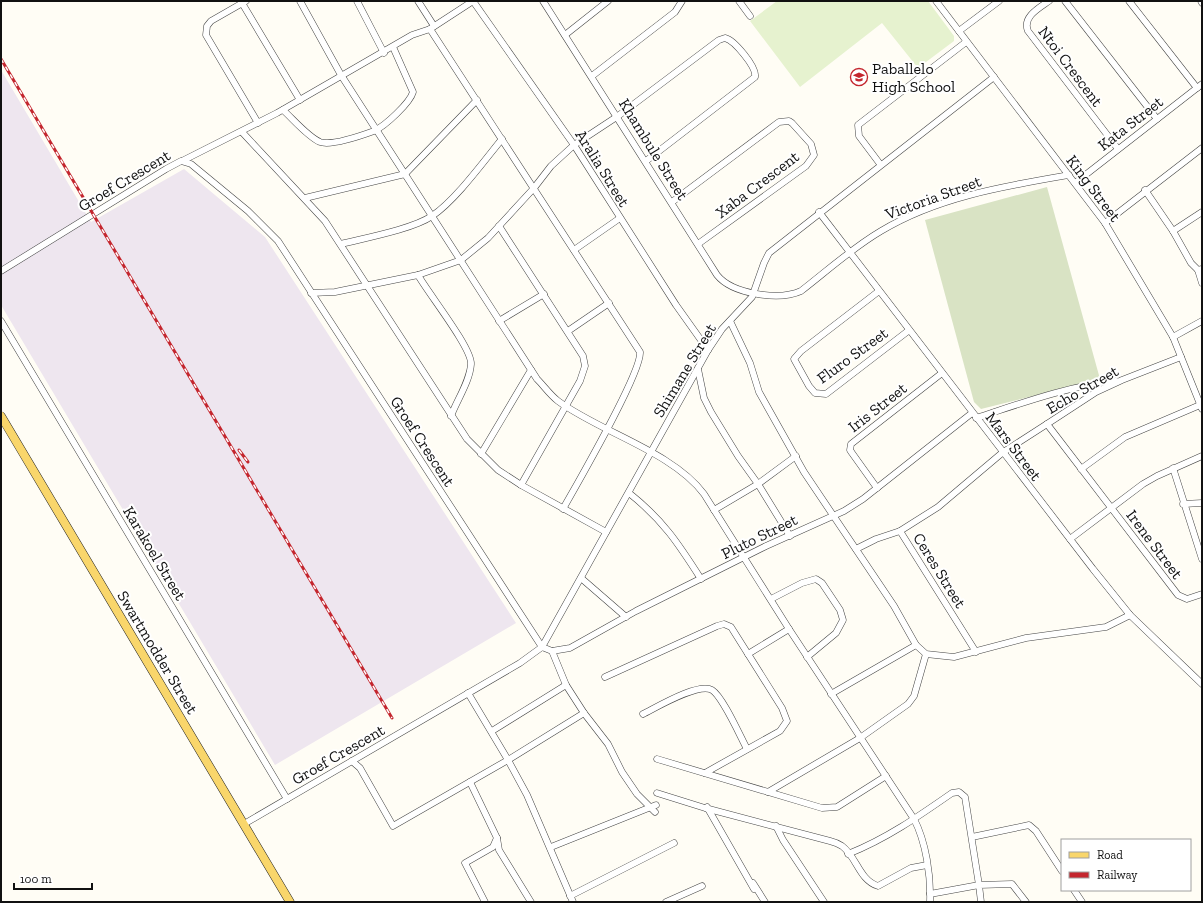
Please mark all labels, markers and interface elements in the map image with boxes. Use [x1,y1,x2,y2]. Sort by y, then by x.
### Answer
street label: Ntoi Crescent [1034,22,1107,110]
place label: Paballelo High School [872,59,955,96]
school or university icon: Paballelo High School [849,67,869,87]
street label: Kata Street [1094,92,1167,155]
street label: Khambule Street [615,95,692,203]
street label: Aralia Street [571,126,634,210]
street label: Groef Crescent [75,146,174,215]
street label: Xaba Crescent [712,147,803,222]
street label: King Street [1062,151,1125,225]
street label: Victoria Street [882,171,984,224]
street label: Shimane Street [649,320,720,421]
street label: Fluro Street [813,323,891,387]
street label: Echo Street [1043,361,1122,418]
street label: Iris Street [844,379,910,436]
street label: Groef Crescent [386,393,459,490]
street label: Mars Street [982,408,1046,484]
street label: Karakoel Street [119,503,190,604]
street label: Irene Street [1122,506,1187,583]
street label: Pluto Street [718,510,800,563]
street label: Ceres Street [909,529,970,611]
street label: Swartmodder Street [113,587,202,717]
street label: Groef Crescent [289,720,388,789]
legend [1061,839,1191,891]
text: Road [1097,848,1123,862]
scale bar [14,865,92,891]
text: Railway [1097,868,1138,882]
text: 100 m [20,872,52,886]

